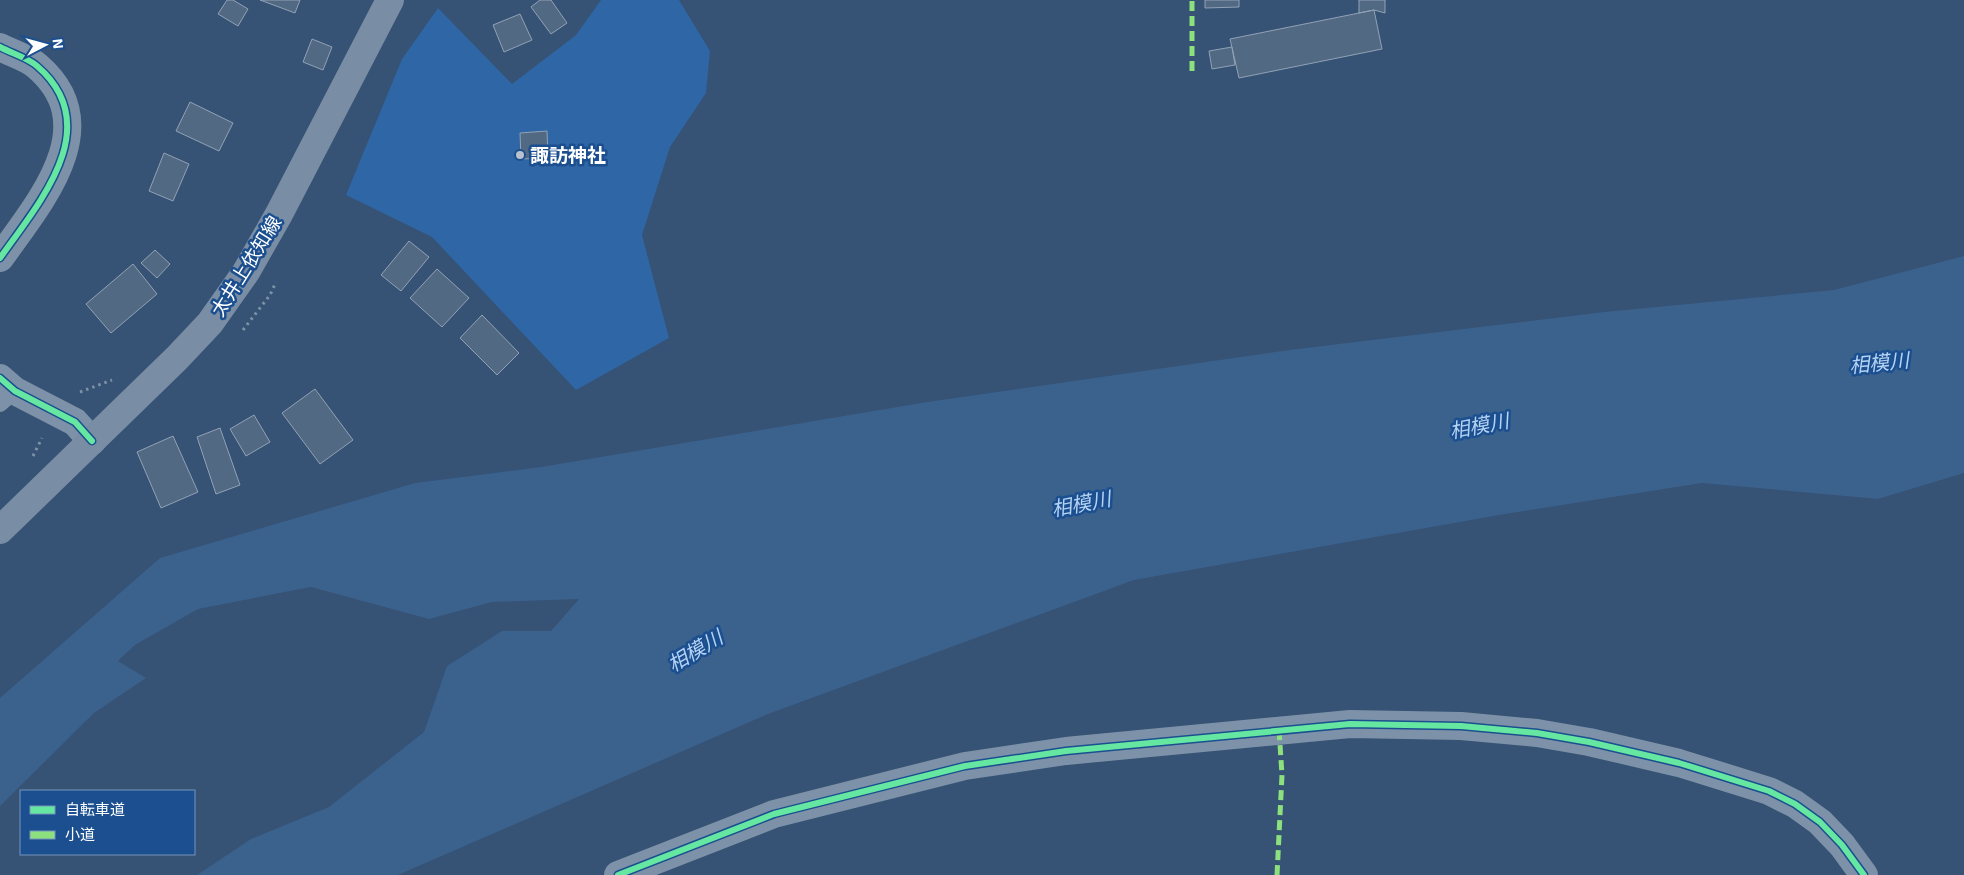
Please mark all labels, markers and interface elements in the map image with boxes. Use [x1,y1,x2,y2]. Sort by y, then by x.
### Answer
north arrow [20,20,70,70]
text: N [49,38,67,50]
place label: 諏訪神社 [530,143,606,166]
marker: 諏訪神社 [514,149,526,161]
street label: 太井上依知線 [206,211,286,320]
water label: 相模川 [1848,347,1912,377]
water label: 相模川 [1447,407,1513,443]
water label: 相模川 [1049,485,1115,521]
water label: 相模川 [663,623,728,676]
legend [20,790,195,855]
text: 自転車道 [65,800,125,818]
text: 小道 [65,825,95,843]

